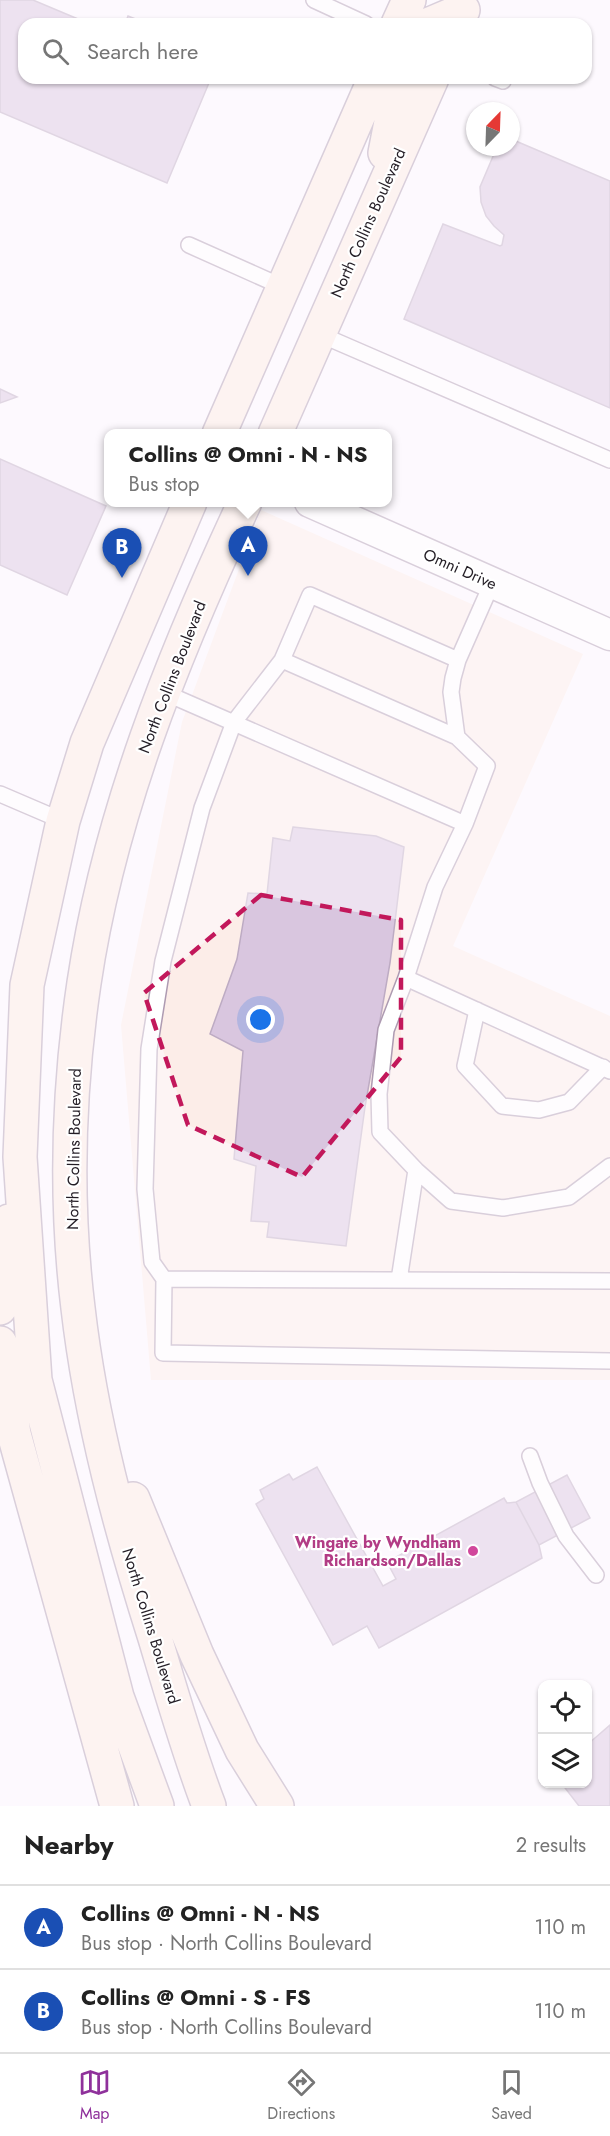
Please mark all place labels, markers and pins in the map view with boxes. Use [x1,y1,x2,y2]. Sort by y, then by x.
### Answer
pin: A [228,526,268,576]
pin: B [102,528,142,578]
place label: Wingate by Wyndham Richardson/Dallas [295,1531,461,1572]
marker: Wingate by Wyndham Richardson/Dallas [466,1544,480,1558]

